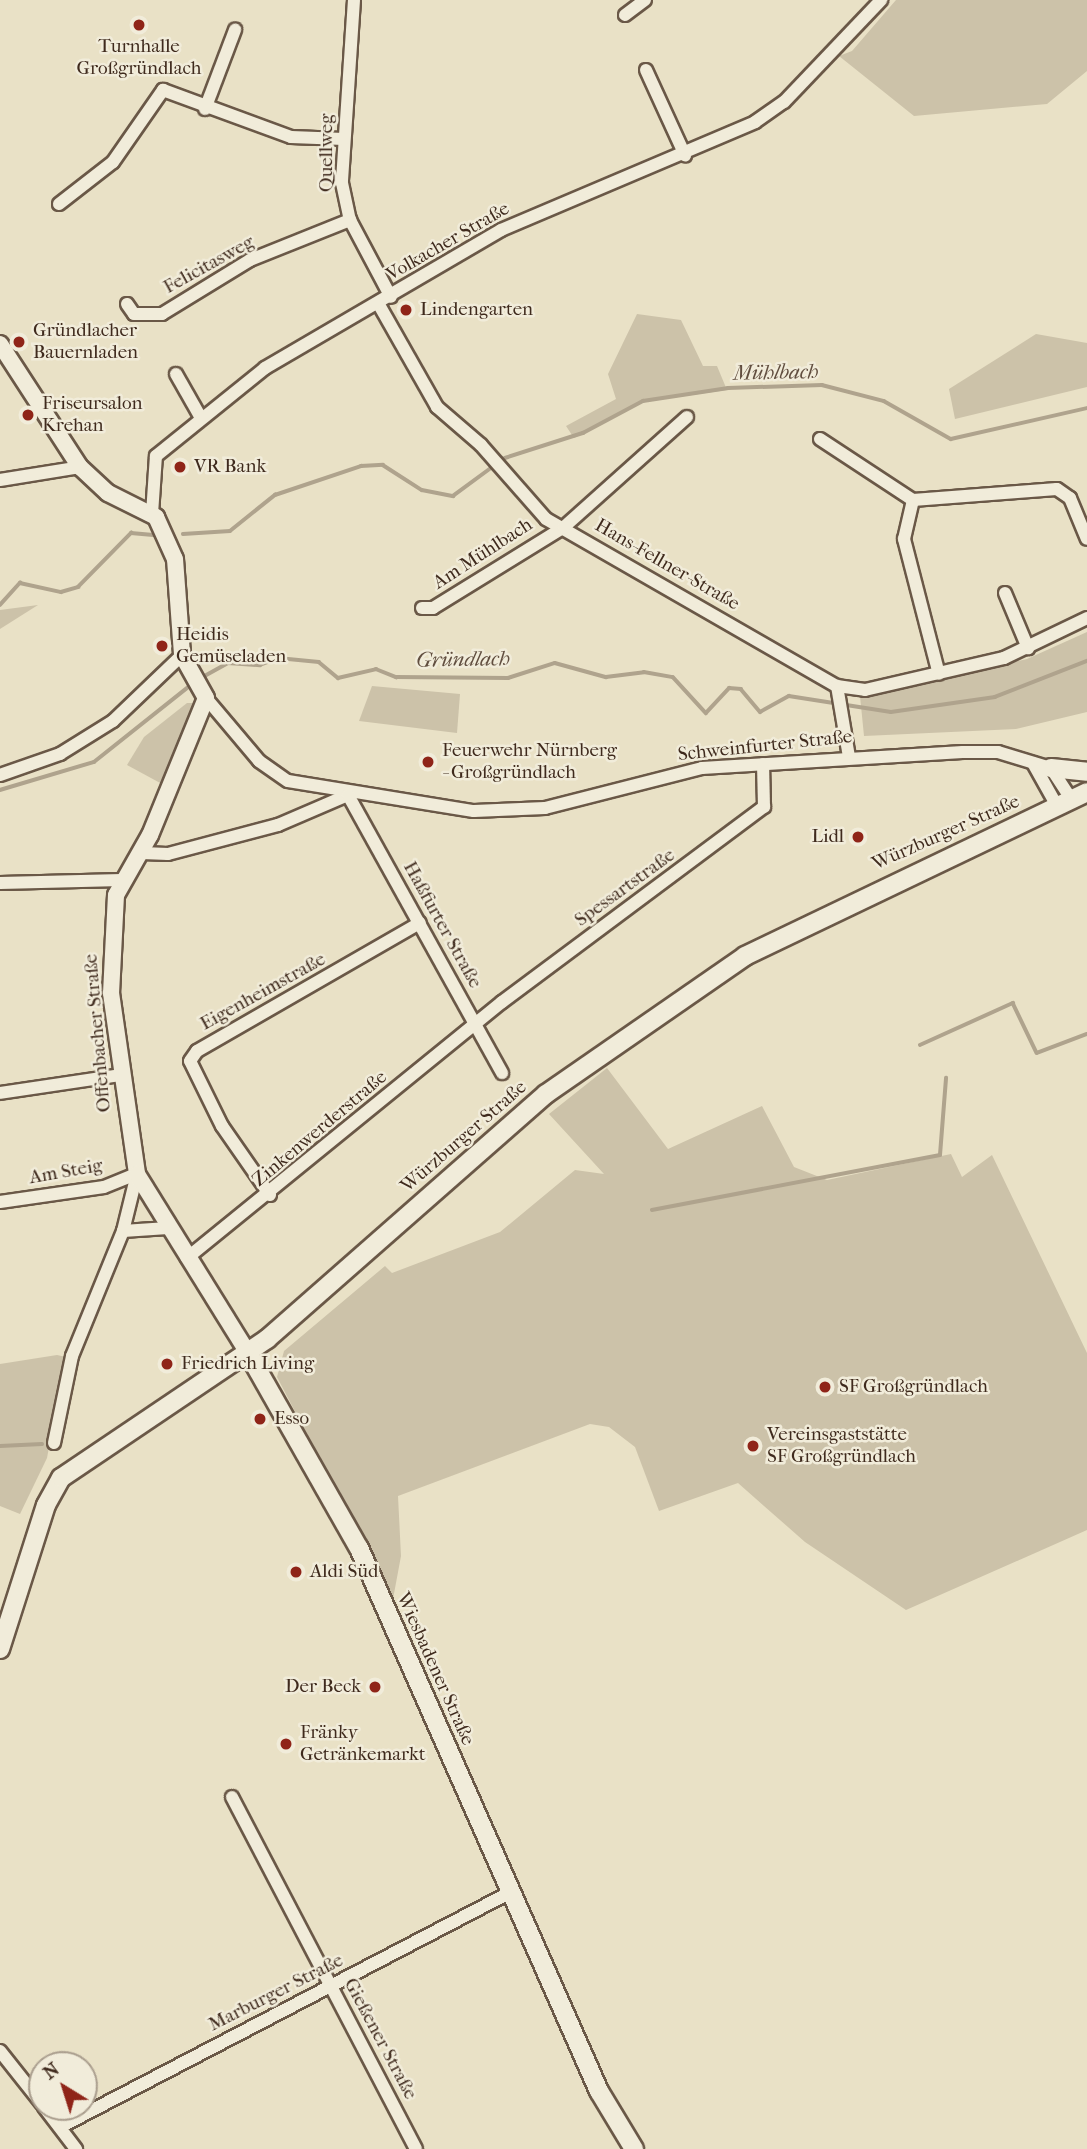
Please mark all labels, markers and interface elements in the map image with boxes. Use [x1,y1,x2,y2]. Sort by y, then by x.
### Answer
marker: Turnhalle Großgründlach [131,17,147,33]
place label: Turnhalle Großgründlach [77,36,201,80]
street label: Quellweg [316,114,338,192]
street label: Volkacher Straße [382,198,514,286]
street label: Felicitasweg [160,231,258,299]
place label: Lindengarten [420,299,533,321]
marker: Lindengarten [398,302,414,318]
place label: Gründlacher Bauernladen [33,320,138,364]
marker: Gründlacher Bauernladen [11,334,27,350]
water label: Mühlbach [733,359,819,385]
place label: Friseursalon Krehan [42,393,143,437]
marker: Friseursalon Krehan [20,407,36,423]
place label: VR Bank [194,456,266,478]
marker: VR Bank [172,459,188,475]
street label: Am Mühlbach [429,513,537,595]
street label: Hans-Fellner-Straße [591,514,743,616]
place label: Heidis Gemüseladen [176,624,286,668]
marker: Heidis Gemüseladen [154,638,170,654]
water label: Gründlach [416,646,510,672]
street label: Schweinfurter Straße [677,726,853,766]
place label: Feuerwehr Nürnberg - Großgründlach [442,740,617,784]
marker: Feuerwehr Nürnberg - Großgründlach [420,754,436,770]
street label: Würzburger Straße [869,790,1023,876]
place label: Lidl [811,826,844,848]
marker: Lidl [850,829,866,845]
street label: Spessartstraße [571,844,679,932]
street label: Haßfurter Straße [398,858,486,992]
street label: Eigenheimstraße [196,948,330,1036]
street label: Offenbacher Straße [80,953,116,1113]
street label: Zinkenwerderstraße [248,1066,392,1192]
street label: Würzburger Straße [397,1076,531,1198]
street label: Am Steig [28,1154,104,1190]
place label: Friedrich Living [181,1353,314,1375]
marker: Friedrich Living [159,1356,175,1372]
place label: SF Großgründlach [839,1376,988,1398]
marker: SF Großgründlach [817,1379,833,1395]
place label: Esso [274,1408,309,1430]
marker: Esso [252,1411,268,1427]
place label: Vereinsgaststätte SF Großgründlach [767,1424,916,1468]
marker: Vereinsgaststätte SF Großgründlach [745,1438,761,1454]
place label: Aldi Süd [310,1561,378,1583]
marker: Aldi Süd [288,1564,304,1580]
street label: Wiesbadener Straße [391,1589,479,1749]
place label: Der Beck [285,1676,361,1698]
marker: Der Beck [367,1679,383,1695]
place label: Fränky Getränkemarkt [300,1722,425,1766]
marker: Fränky Getränkemarkt [278,1736,294,1752]
street label: Marburger Straße [205,1949,347,2037]
street label: Gießener Straße [339,1975,421,2103]
north arrow [28,2051,98,2121]
text: N [39,2058,64,2084]

